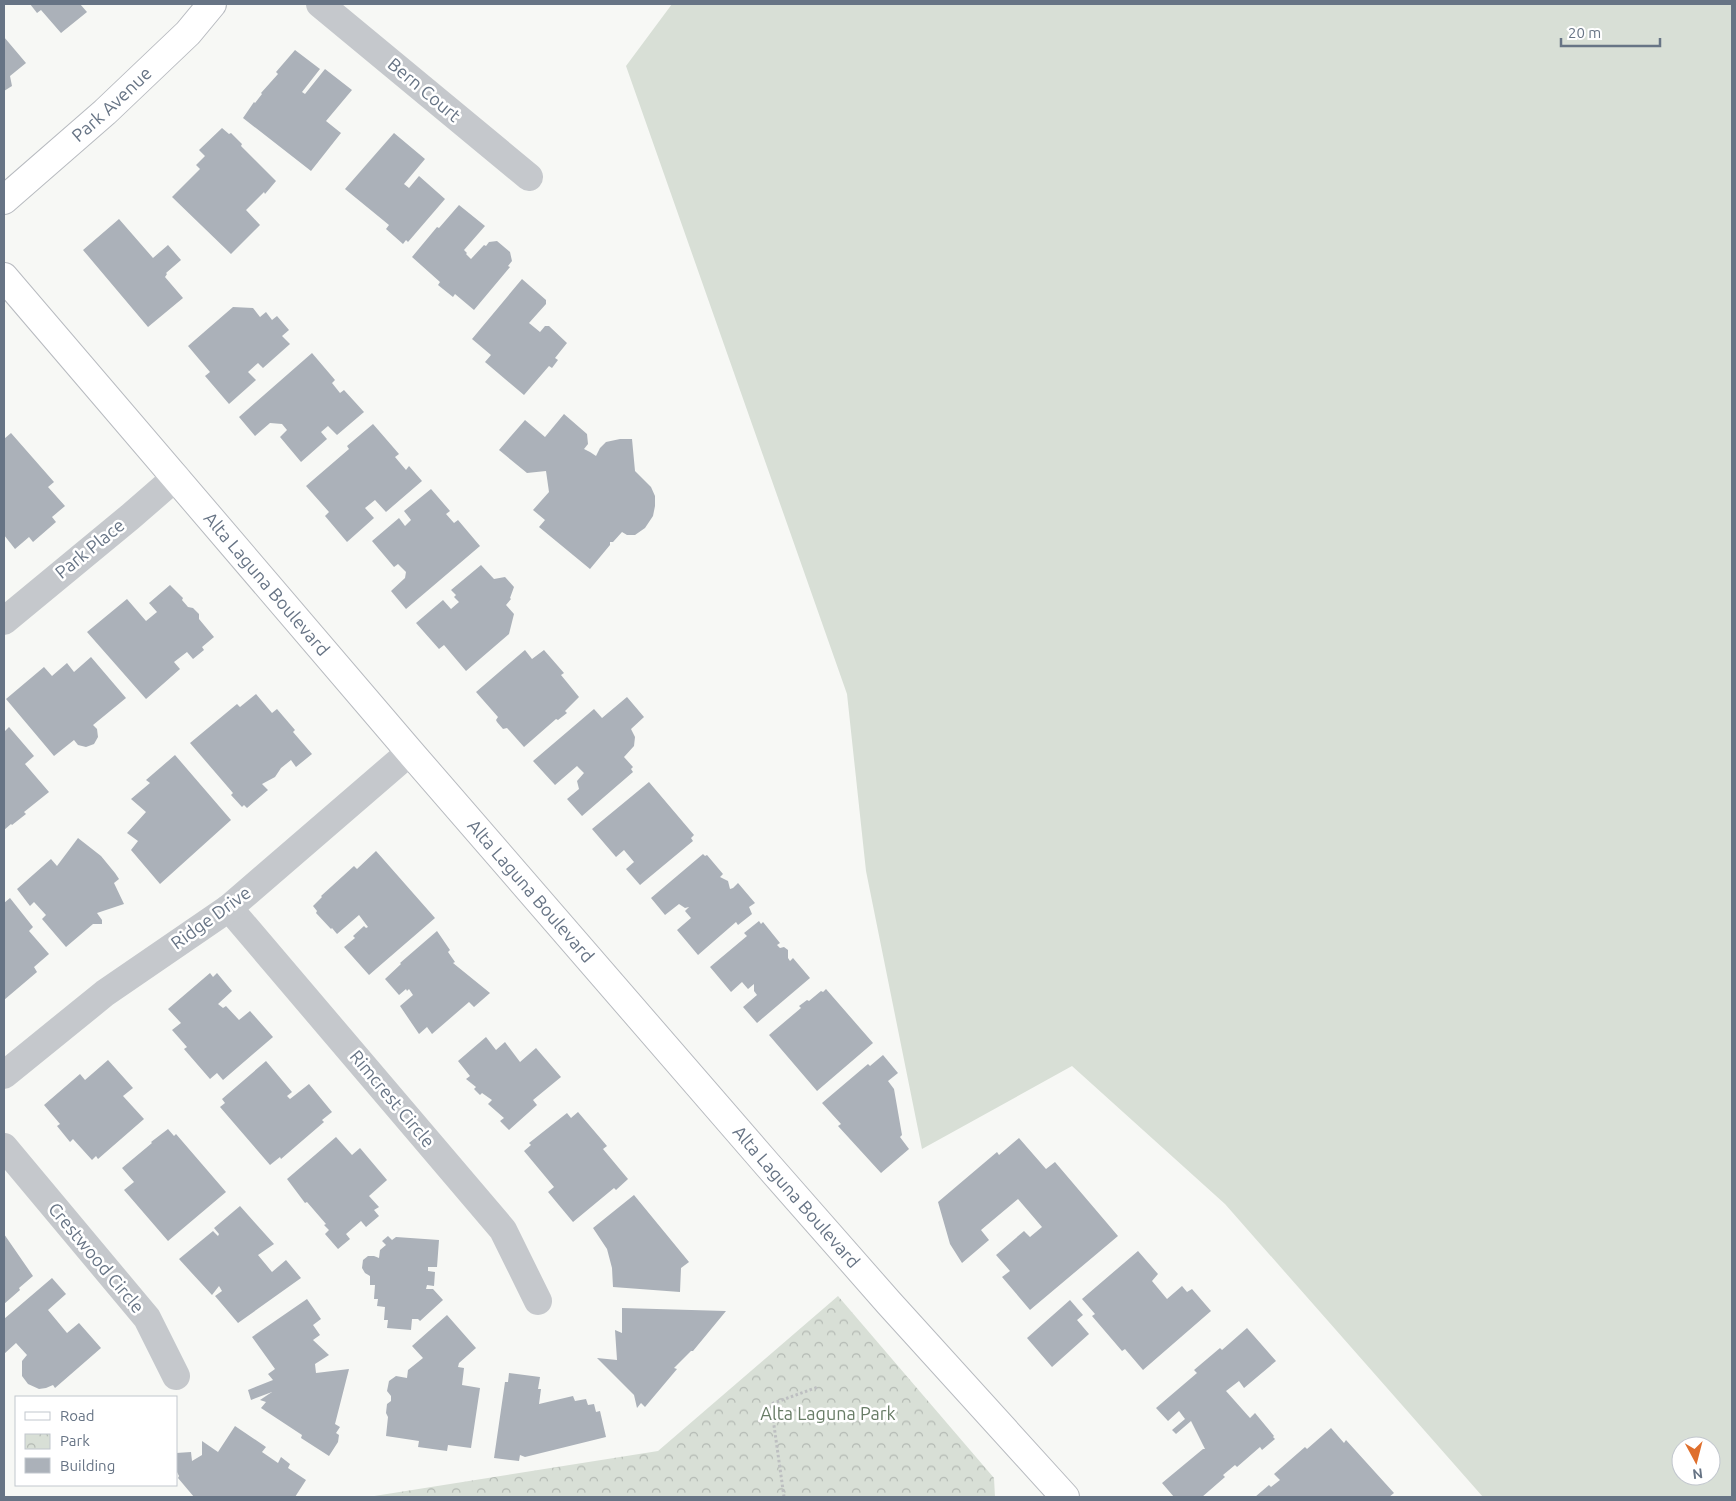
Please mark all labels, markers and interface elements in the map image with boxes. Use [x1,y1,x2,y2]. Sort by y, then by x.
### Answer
scale bar [1561,15,1660,47]
text: 20 m [1568,24,1601,41]
street label: Bern Court [384,53,465,125]
street label: Park Avenue [67,62,155,145]
street label: Alta Laguna Boulevard [201,508,334,659]
street label: Park Place [51,514,128,582]
street label: Alta Laguna Boulevard [464,815,598,966]
street label: Ridge Drive [167,882,254,953]
street label: Rimcrest Circle [346,1046,439,1151]
street label: Alta Laguna Boulevard [729,1121,864,1271]
street label: Crestwood Circle [45,1198,149,1316]
legend [15,1396,178,1486]
park label: Alta Laguna Park [760,1403,896,1423]
text: Road [60,1407,95,1424]
text: Park [60,1432,90,1449]
north arrow [1671,1436,1721,1486]
text: Building [60,1457,115,1474]
text: N [1691,1465,1704,1482]

